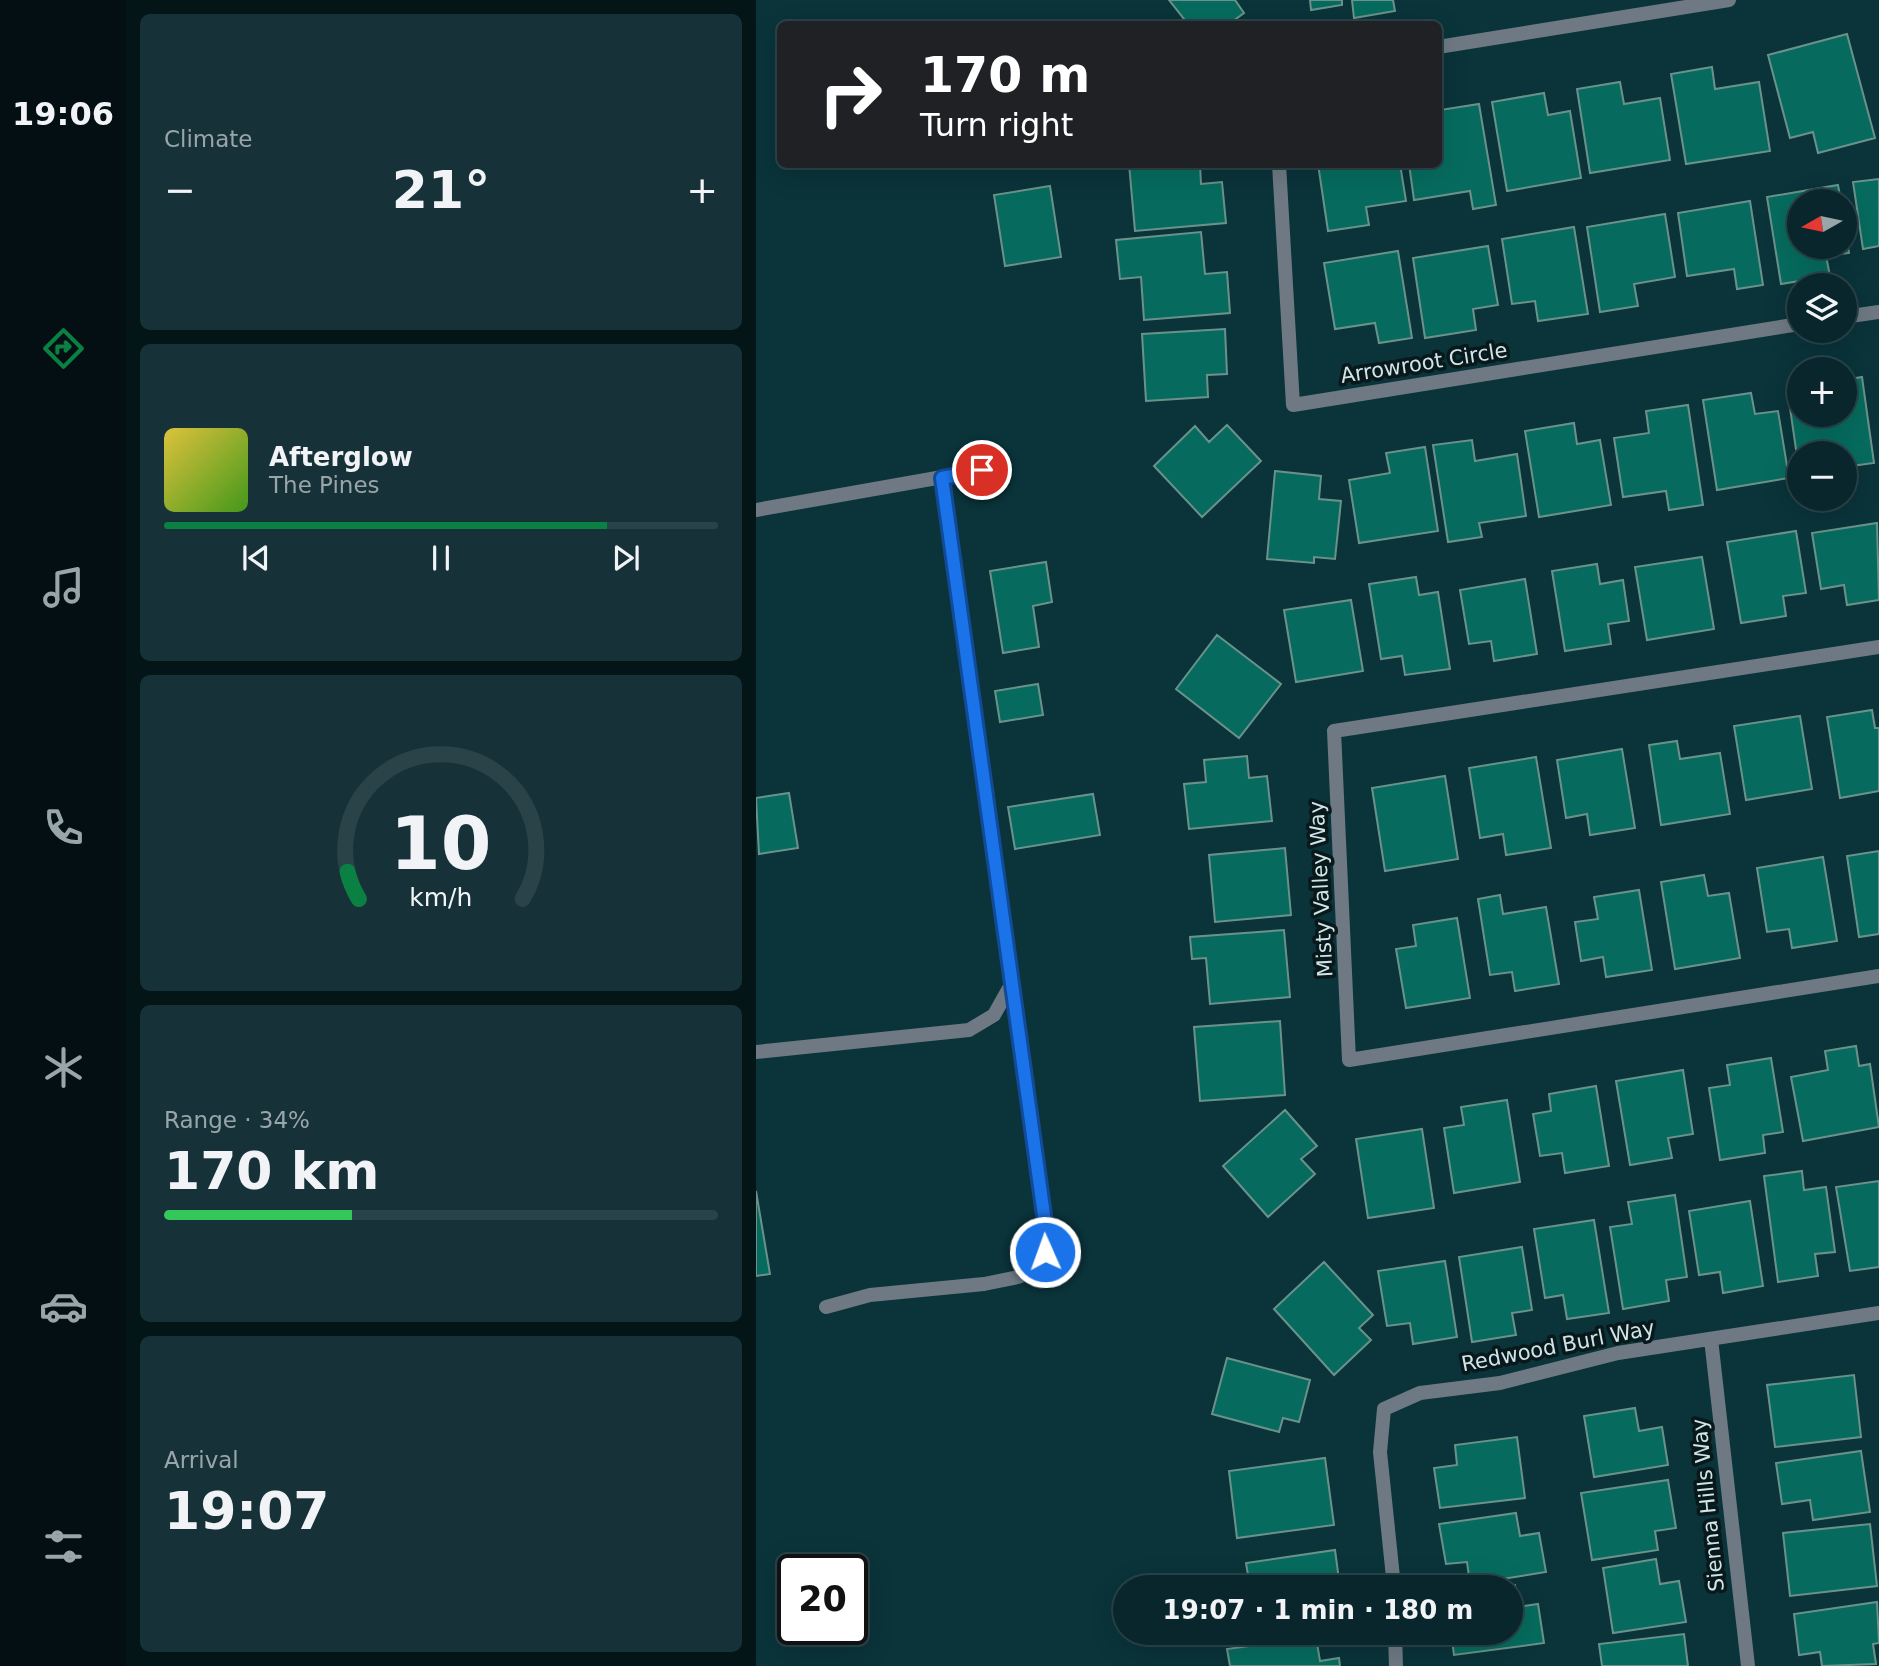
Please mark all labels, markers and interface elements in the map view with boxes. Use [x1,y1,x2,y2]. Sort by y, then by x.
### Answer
text: 170 m [920,47,1090,104]
icon: right [805,49,896,140]
text: 19:06 [12,95,114,133]
text: Turn right [920,106,1073,144]
text: Climate [164,126,253,152]
text: 21° [392,160,490,220]
text: − [164,168,196,212]
text: + [686,168,718,212]
north arrow [1787,189,1857,259]
map controls [1787,189,1857,511]
button: layers [1787,273,1857,343]
icon: directions [39,324,88,373]
street label: Arrowroot Circle [1339,338,1509,388]
button: + [1787,357,1857,427]
pin [952,440,1012,500]
button: − [1787,441,1857,511]
text: Afterglow [269,442,413,472]
icon: arrive [963,451,1001,489]
text: The Pines [269,472,380,498]
icon: previous [237,539,275,577]
icon: pause [422,539,460,577]
icon: next [607,539,645,577]
icon: music [39,563,88,612]
street label: Misty Valley Way [1304,800,1338,978]
text: 10 [390,801,492,886]
icon: phone [39,803,88,852]
text: km/h [409,883,473,912]
icon: climate [39,1043,88,1092]
text: Range · 34% [164,1107,310,1133]
text: 170 km [164,1141,379,1201]
position arrow [1008,1215,1082,1289]
icon: car [39,1282,88,1331]
street label: Redwood Burl Way [1459,1315,1657,1377]
street label: Sienna Hills Way [1687,1417,1729,1593]
text: Arrival [164,1447,239,1473]
text: 19:07 [164,1481,330,1541]
icon: filters [39,1522,88,1571]
speed limit sign: 20 [777,1554,868,1645]
text: 19:07 · 1 min · 180 m [1163,1595,1473,1625]

